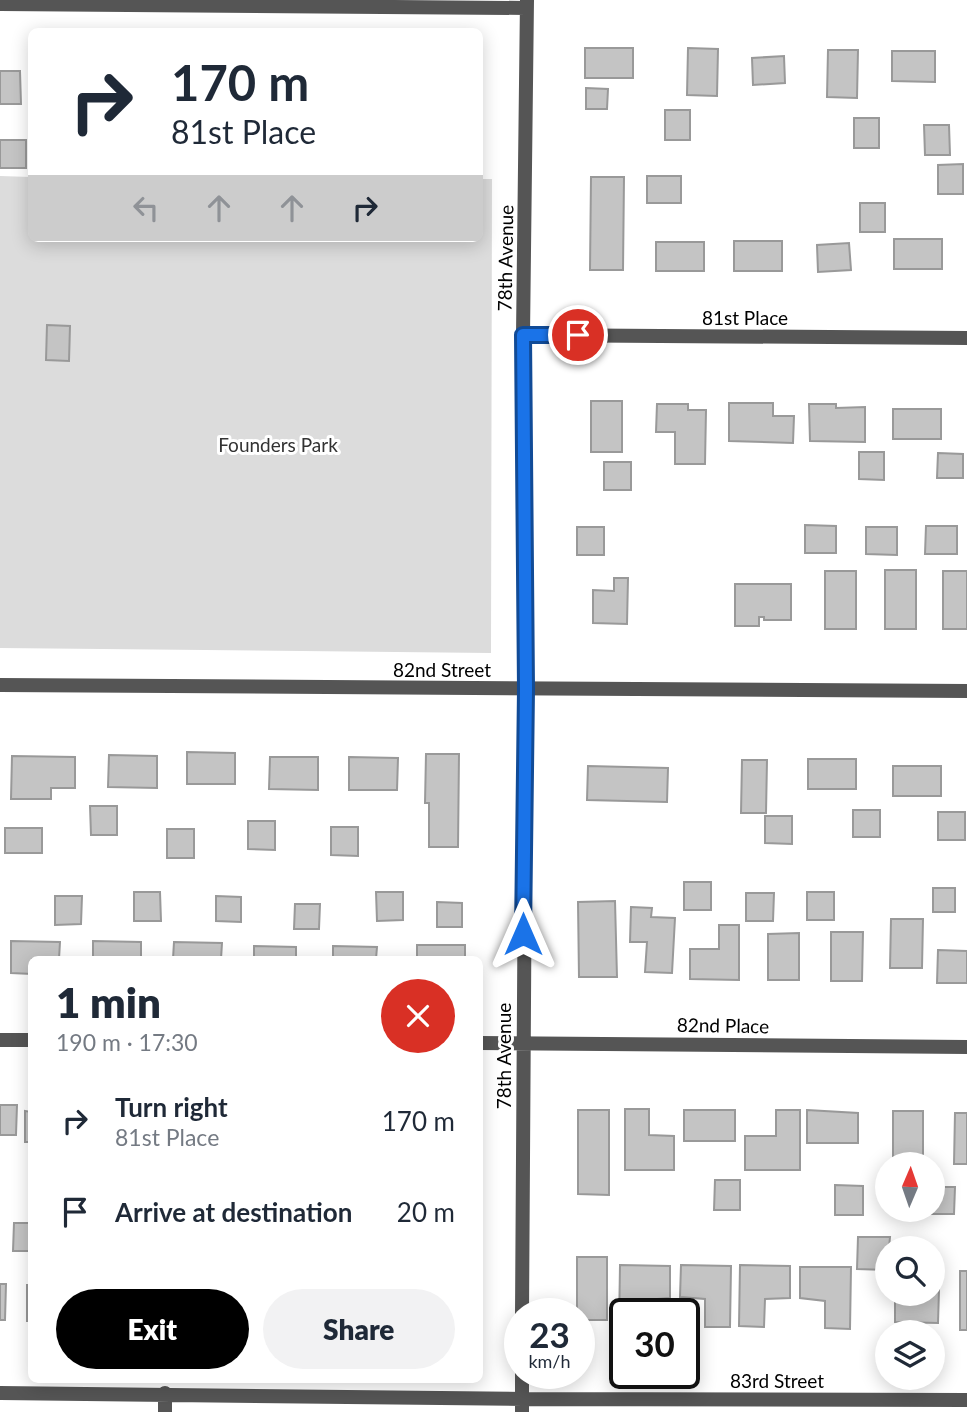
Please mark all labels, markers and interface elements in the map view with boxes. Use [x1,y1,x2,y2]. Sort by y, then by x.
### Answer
text: 170 m [171,53,309,111]
icon: right [56,56,147,147]
text: 81st Place [171,112,316,151]
icon: left [127,189,165,227]
icon: ahead [200,189,238,227]
icon: ahead [273,189,311,227]
icon: right [346,189,384,227]
street label: 78th Avenue [493,205,517,311]
pin [548,305,608,365]
street label: 81st Place [702,306,788,329]
icon: arrive [559,316,597,354]
park label: Founders Park [218,433,338,456]
street label: 82nd Street [393,658,491,681]
position arrow [486,897,560,971]
text: 1 min [56,977,161,1027]
button: close [381,979,455,1053]
street label: 78th Avenue [492,1003,515,1109]
street label: 82nd Place [677,1013,769,1037]
text: 190 m · 17:30 [56,1028,198,1056]
text: Turn right [115,1091,228,1123]
icon: right [56,1102,94,1140]
text: 170 m [382,1105,455,1137]
text: 81st Place [115,1123,219,1151]
north arrow [875,1152,945,1222]
map controls [875,1152,945,1390]
icon: arrive [56,1193,94,1231]
text: Arrive at destination [115,1196,352,1228]
text: 20 m [397,1196,455,1228]
button: search [875,1236,945,1306]
button: Exit [56,1289,249,1369]
button: Share [263,1289,455,1369]
speed limit sign: 30 [609,1298,700,1389]
text: 23 [529,1313,570,1355]
button: layers [875,1320,945,1390]
text: km/h [528,1350,571,1372]
street label: 83rd Street [730,1369,824,1392]

